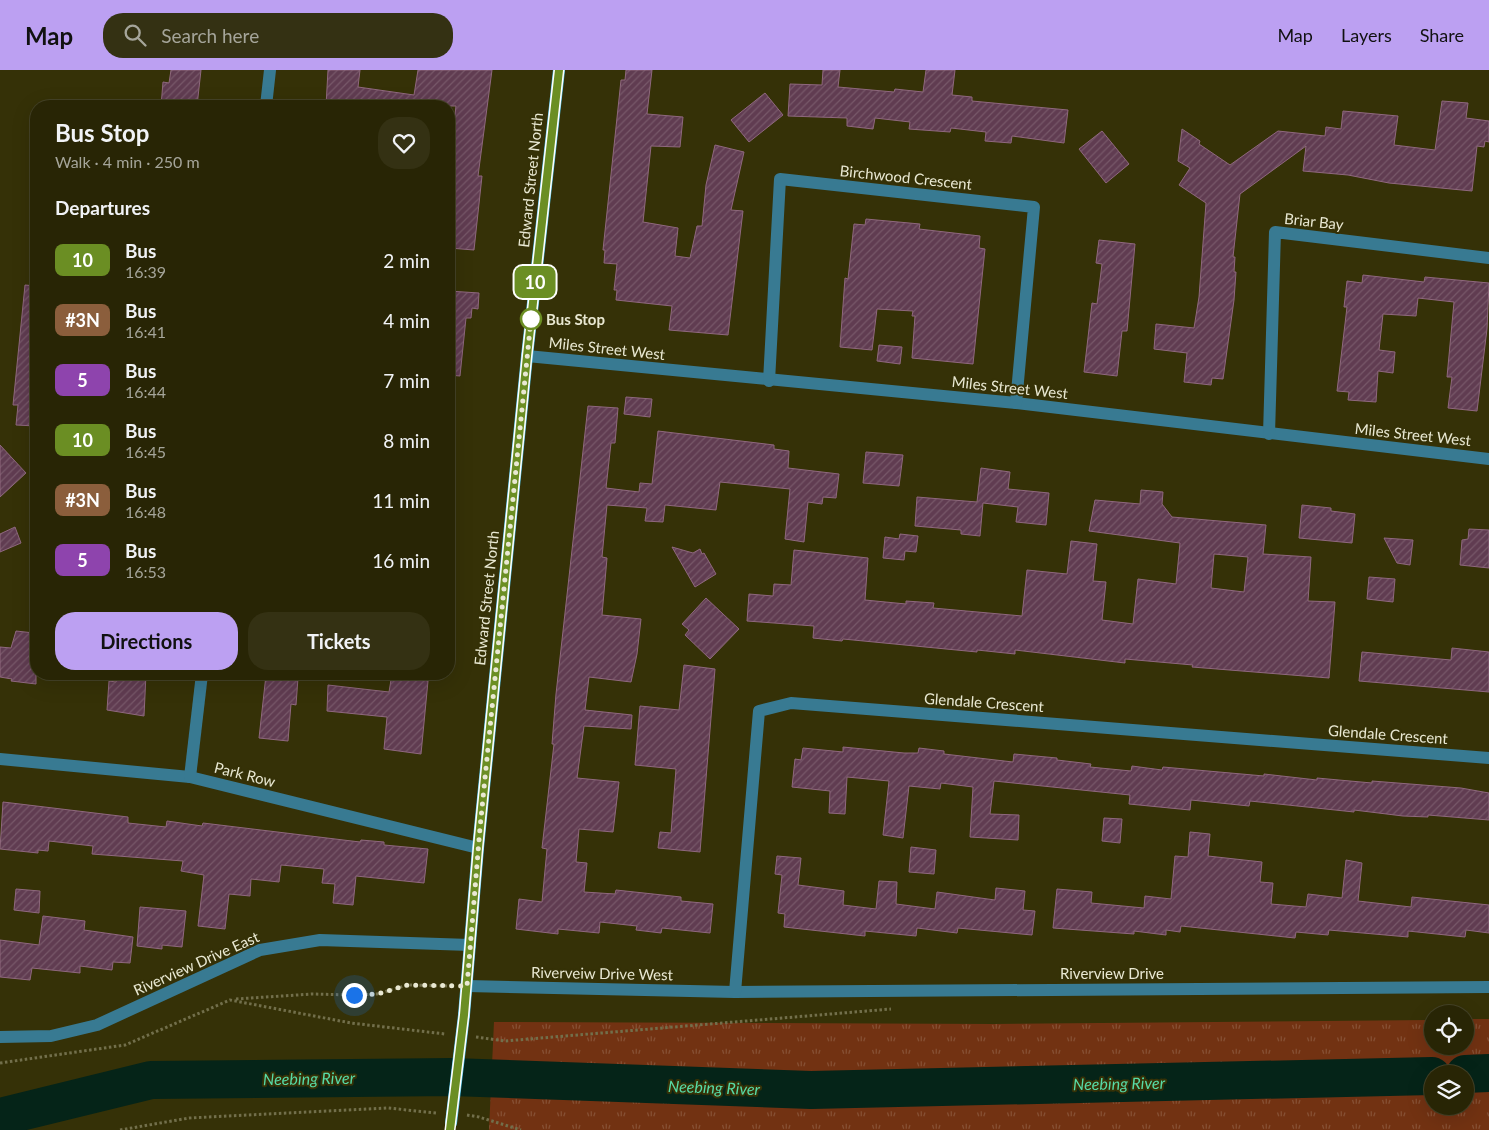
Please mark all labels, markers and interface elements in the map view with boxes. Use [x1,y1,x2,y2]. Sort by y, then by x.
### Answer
search box [103,13,453,58]
text: Map [25,21,73,50]
icon: search [121,21,149,49]
text: Search here [161,24,259,47]
text: Map [1277,24,1313,46]
text: Layers [1341,24,1392,46]
text: Share [1420,24,1464,46]
street label: Edward Street North [514,112,546,248]
button: heart [378,117,430,169]
text: Bus Stop [55,118,149,147]
text: Walk · 4 min · 250 m [55,152,200,171]
street label: Birchwood Crescent [839,161,974,193]
text: Departures [55,196,150,219]
street label: Briar Bay [1283,209,1345,233]
text: Bus [125,239,156,262]
text: 10 [72,249,93,271]
text: 2 min [383,249,430,272]
text: 16:39 [125,262,166,281]
line badge: 10 [512,266,558,298]
text: 10 [525,271,545,293]
text: Bus [125,299,156,322]
marker: Bus Stop [520,308,542,330]
text: #3N [65,309,100,331]
text: 4 min [383,309,430,332]
place label: Bus Stop [546,310,605,328]
text: 16:41 [125,322,166,341]
street label: Miles Street West [548,333,667,363]
text: Bus [125,359,156,382]
text: 5 [77,369,88,391]
text: 7 min [383,369,430,392]
street label: Miles Street West [951,372,1070,402]
text: 16:44 [125,382,166,401]
text: Bus [125,419,156,442]
street label: Miles Street West [1354,419,1473,449]
text: 10 [72,429,93,451]
text: 8 min [383,429,430,452]
text: 16:45 [125,442,166,461]
text: Bus [125,479,156,502]
text: #3N [65,489,100,511]
text: 11 min [372,489,430,512]
text: 16:48 [125,502,166,521]
street label: Edward Street North [470,530,502,666]
text: Bus [125,539,156,562]
text: 5 [77,549,88,571]
text: 16 min [372,549,430,572]
text: 16:53 [125,562,166,581]
button: Directions [55,612,238,670]
button: Tickets [248,612,430,670]
street label: Glendale Crescent [924,689,1045,715]
street label: Glendale Crescent [1328,721,1449,747]
street label: Park Row [213,758,278,790]
street label: Riverview Drive East [130,927,262,999]
street label: Riverveiw Drive West [531,963,674,983]
street label: Riverview Drive [1060,964,1164,982]
your location [342,983,367,1008]
map controls [1424,1005,1474,1115]
button: locate [1424,1005,1474,1055]
button: layers [1424,1065,1474,1115]
water label: Neebing River [263,1068,356,1088]
water label: Neebing River [1073,1073,1166,1093]
water label: Neebing River [668,1076,761,1098]

